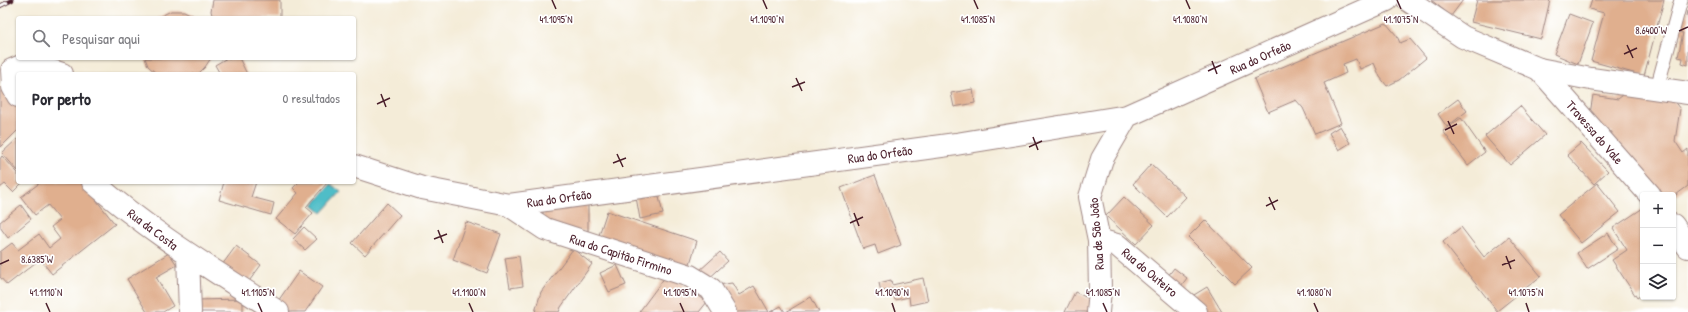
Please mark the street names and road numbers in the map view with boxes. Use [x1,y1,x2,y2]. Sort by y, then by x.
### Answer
street label: Rua do Orfeão [1227,36,1293,78]
street label: Travessa do Vale [1562,96,1628,168]
street label: Rua do Orfeão [847,141,913,167]
street label: Rua do Orfeão [526,185,592,211]
street label: Rua de São João [1084,197,1108,271]
street label: Rua da Costa [124,204,182,254]
street label: Rua do Capitão Firmino [568,229,674,279]
street label: Rua do Outeiro [1118,243,1182,301]

